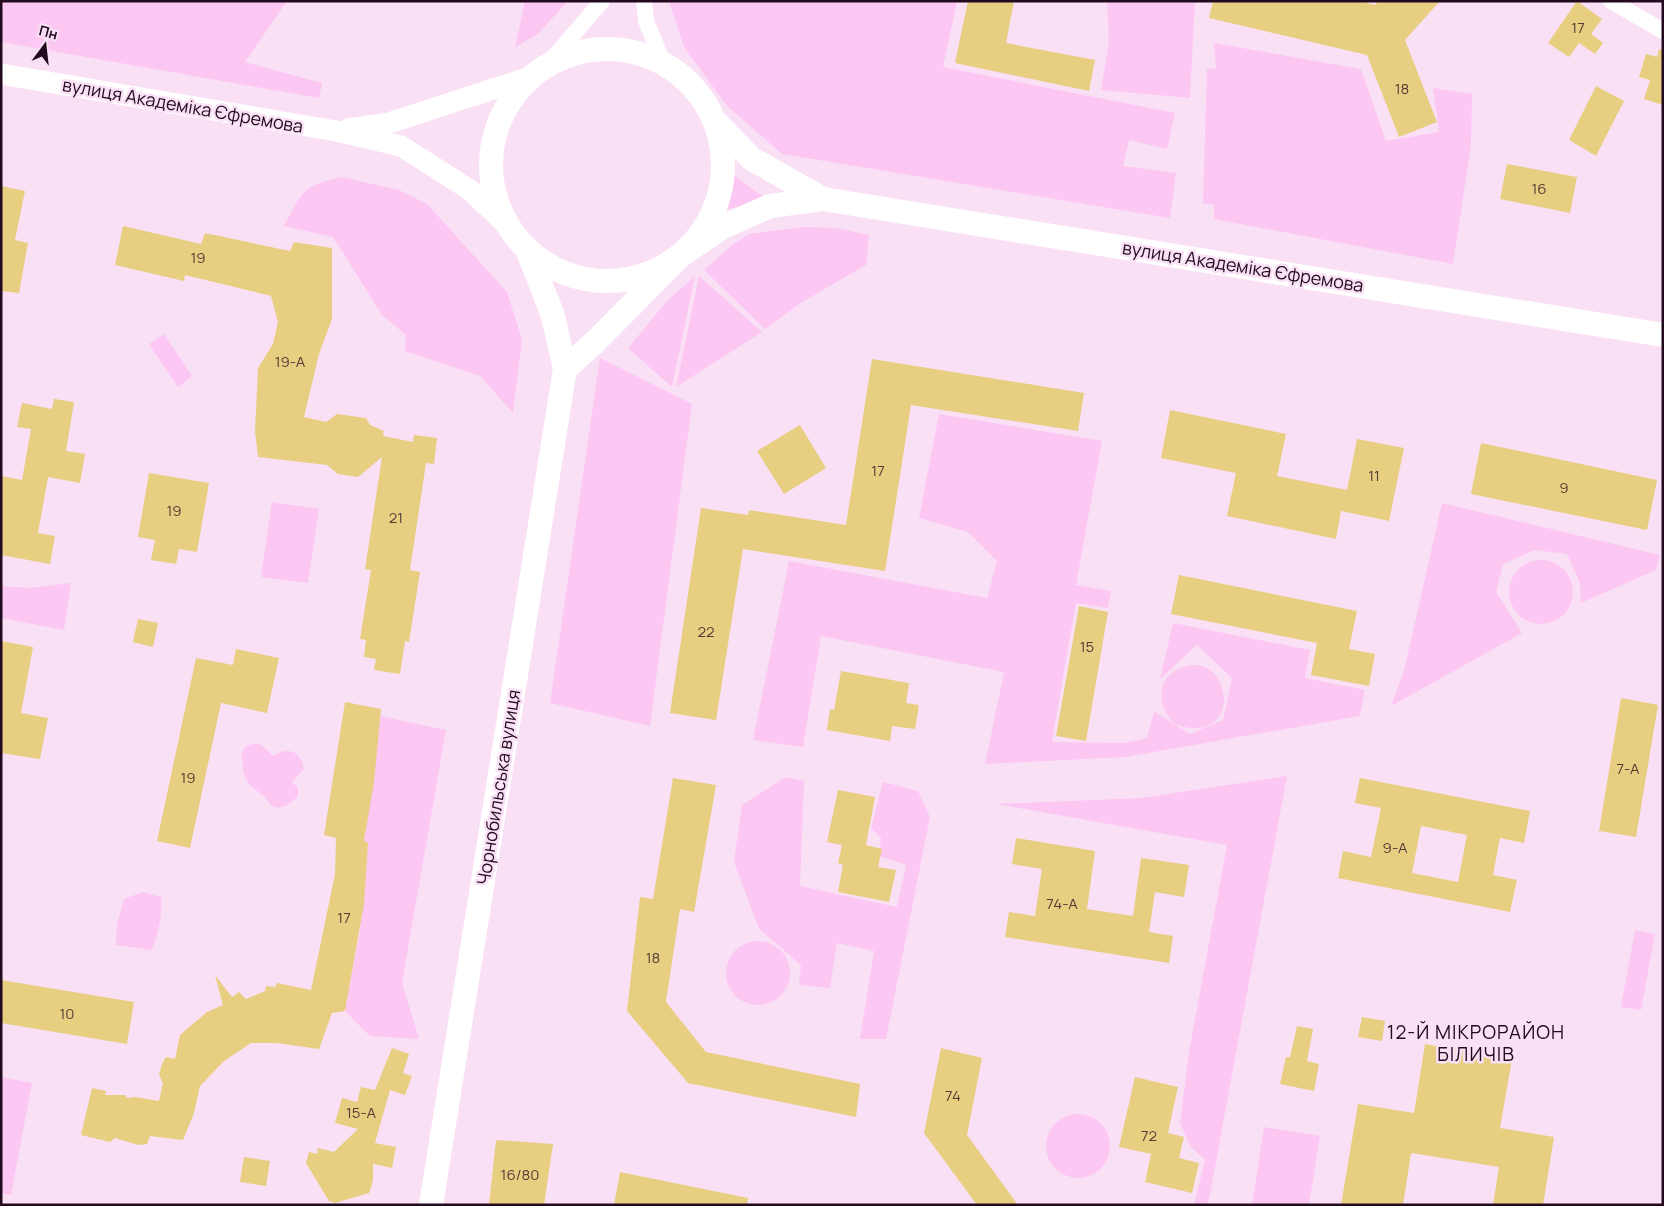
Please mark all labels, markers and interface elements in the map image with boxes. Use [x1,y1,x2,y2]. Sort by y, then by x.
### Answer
house number: 17 [1571,17,1585,38]
north arrow [20,20,70,70]
text: Пн [37,20,60,44]
street label: вулиця Академіка Єфремова [61,72,305,138]
house number: 18 [1395,78,1409,99]
house number: 16 [1531,178,1547,199]
street label: вулиця Академіка Єфремова [1121,235,1365,297]
house number: 19 [190,247,206,268]
house number: 19-А [275,351,306,372]
house number: 17 [871,460,885,481]
house number: 11 [1368,465,1380,486]
house number: 9 [1559,477,1569,498]
house number: 19 [166,500,182,521]
house number: 21 [389,507,403,528]
house number: 22 [697,621,715,642]
house number: 15 [1080,636,1094,657]
street label: Чорнобильська вулиця [471,688,525,886]
house number: 7-А [1617,758,1640,779]
house number: 19 [180,767,196,788]
house number: 9-А [1383,837,1408,858]
house number: 74-А [1046,893,1078,914]
house number: 17 [337,907,351,928]
house number: 18 [646,947,660,968]
house number: 10 [60,1003,75,1024]
district label: 12-Й МІКРОРАЙОН БІЛИЧІВ [1387,1019,1565,1067]
house number: 74 [945,1085,961,1106]
house number: 15-А [346,1102,377,1123]
house number: 72 [1141,1125,1157,1146]
house number: 16/80 [501,1164,539,1185]

